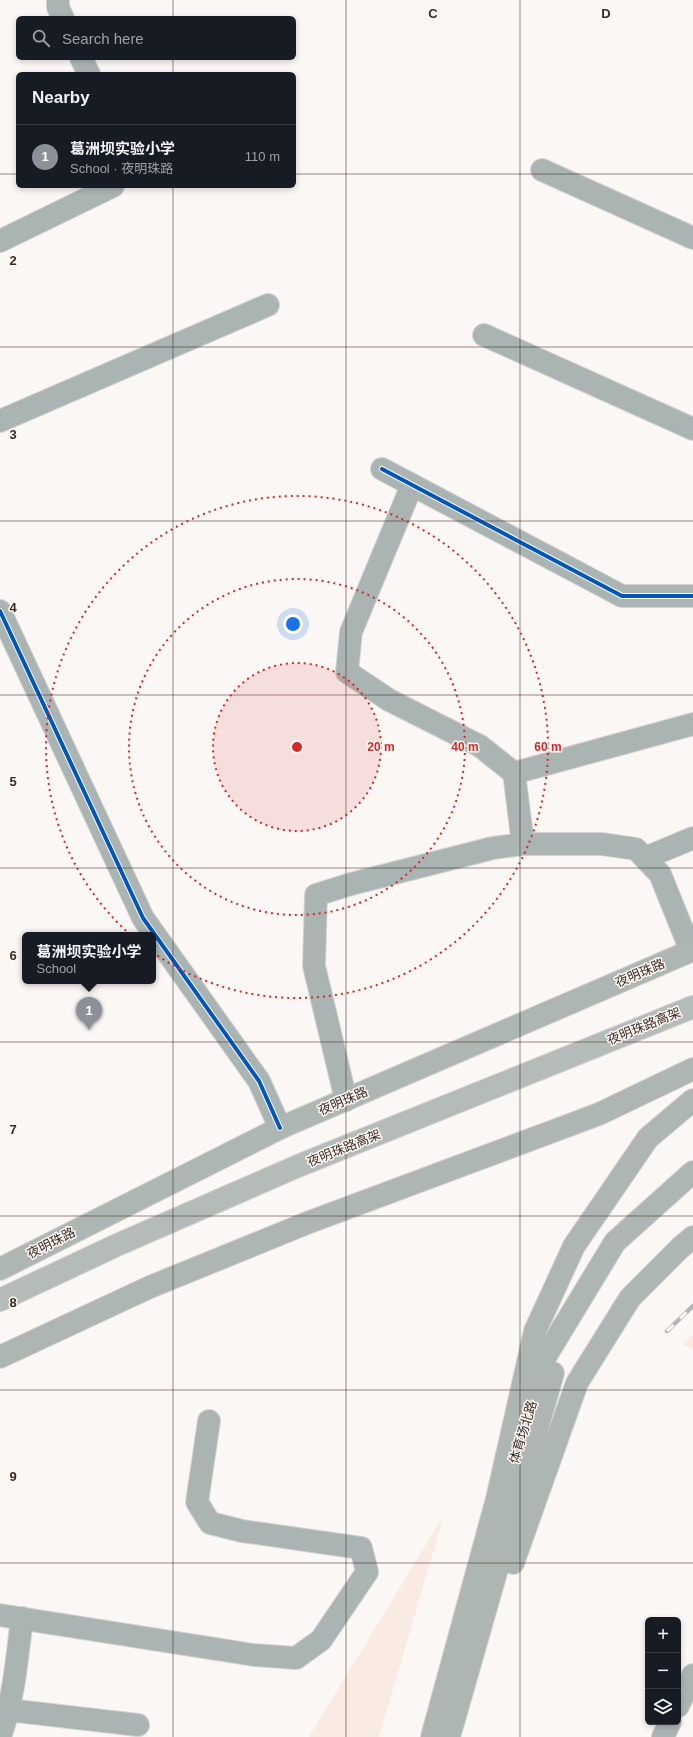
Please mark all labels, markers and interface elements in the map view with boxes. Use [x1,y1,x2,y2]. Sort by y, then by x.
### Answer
text: C [428,6,438,21]
text: D [601,6,611,21]
search box [16,16,296,60]
icon: search [30,27,52,49]
text: Search here [62,30,144,47]
text: Nearby [32,88,90,107]
text: 葛洲坝实验小学 [70,140,175,157]
text: 1 [41,149,49,164]
text: 110 m [245,149,280,164]
text: School · 夜明珠路 [70,161,173,176]
text: 2 [9,253,17,268]
text: 3 [9,427,17,442]
text: 4 [9,600,17,615]
your location [283,614,303,634]
centre of rings [290,740,304,754]
text: 20 m [367,740,395,754]
text: 40 m [451,740,479,754]
text: 60 m [534,740,562,754]
text: 5 [9,774,17,789]
popup [22,932,156,984]
text: 葛洲坝实验小学 [36,943,142,960]
text: 6 [9,948,17,963]
street label: 夜明珠路 [613,956,667,990]
text: School [36,961,76,976]
pin: 1 [76,997,102,1030]
street label: 夜明珠路高架 [605,1004,683,1048]
street label: 夜明珠路 [316,1084,370,1118]
text: 7 [9,1122,17,1137]
street label: 夜明珠路高架 [305,1126,383,1170]
street label: 夜明珠路 [24,1225,78,1261]
text: 8 [9,1295,17,1310]
street label: 体育场北路 [506,1399,540,1465]
text: 9 [9,1469,17,1484]
map controls [645,1617,681,1725]
button: + [645,1617,681,1653]
button: − [645,1653,681,1689]
button: layers [645,1689,681,1725]

